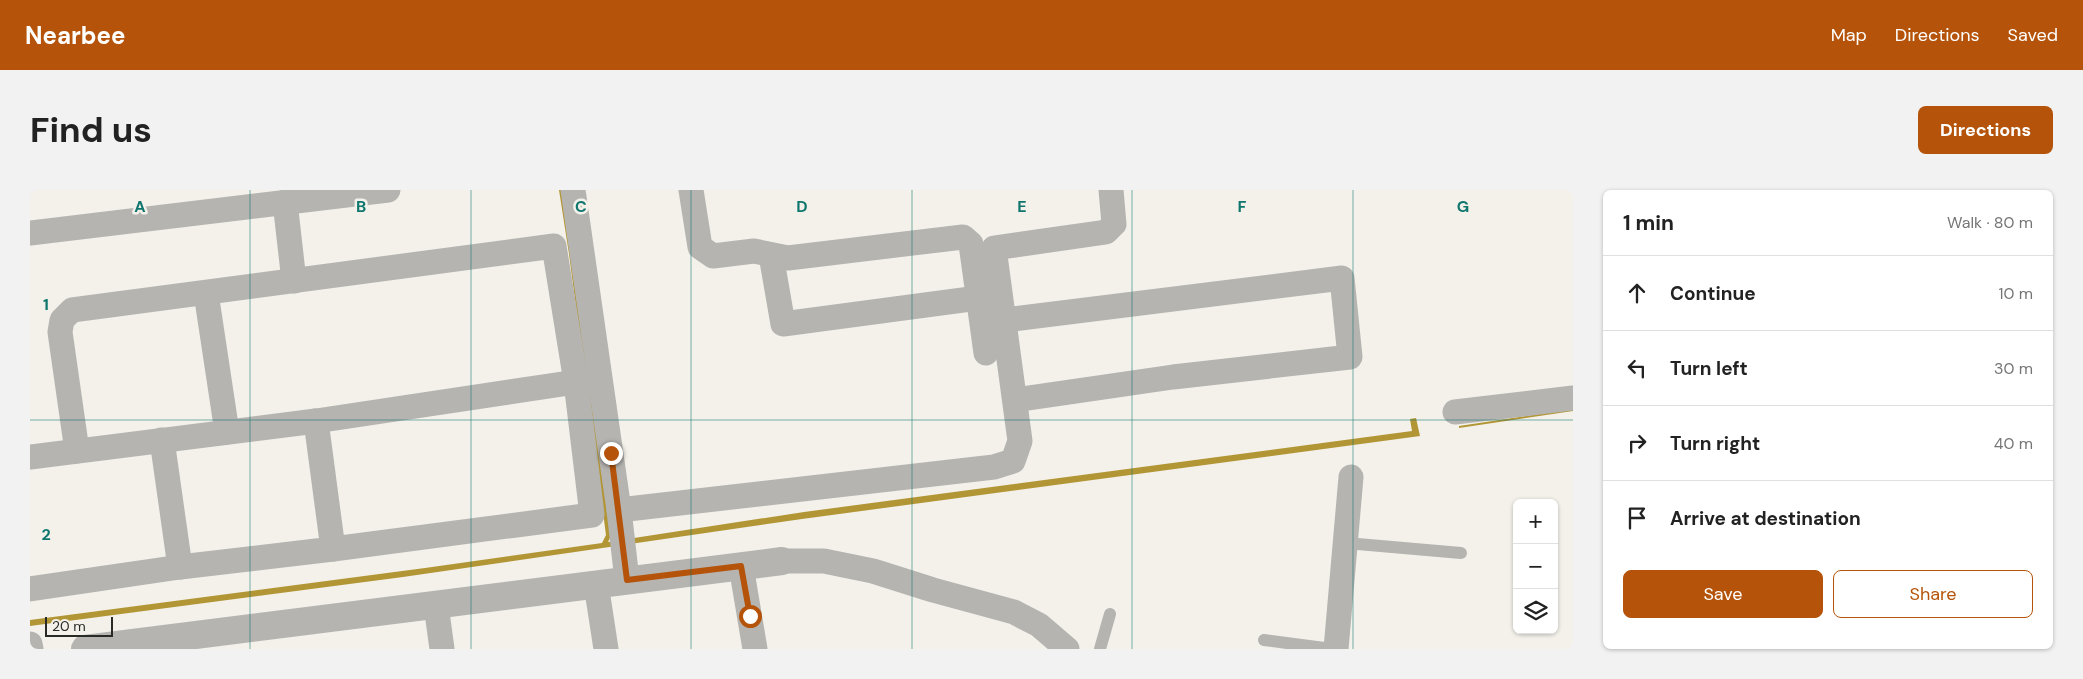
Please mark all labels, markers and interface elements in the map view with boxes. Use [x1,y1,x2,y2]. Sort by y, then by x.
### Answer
text: Nearbee [25,20,125,51]
text: Map [1831,23,1867,47]
text: Directions [1895,23,1980,47]
text: Saved [2008,23,2058,47]
button: Directions [1918,106,2053,154]
text: Find us [30,107,152,153]
text: A [134,196,146,217]
text: B [356,196,366,217]
text: C [575,196,587,217]
text: D [796,196,808,217]
text: E [1017,196,1027,217]
text: F [1238,196,1247,217]
text: G [1457,196,1469,217]
text: 1 min [1623,209,1674,237]
text: Walk · 80 m [1947,212,2033,233]
icon: ahead [1623,279,1651,307]
text: Continue [1670,281,1756,306]
text: 10 m [1999,283,2033,304]
text: 1 [43,294,49,315]
icon: left [1623,354,1651,382]
text: Turn left [1670,356,1748,381]
text: 30 m [1994,358,2033,379]
icon: right [1623,429,1651,457]
text: Turn right [1670,431,1760,456]
text: 40 m [1994,433,2033,454]
route end [600,442,623,465]
map controls [1513,499,1558,634]
button: + [1513,499,1558,544]
icon: arrive [1623,504,1651,532]
text: Arrive at destination [1670,506,1861,531]
text: 2 [41,524,51,545]
button: − [1513,544,1558,589]
button: Save [1623,570,1823,618]
button: Share [1833,570,2033,618]
button: layers [1513,589,1558,634]
route start [739,605,762,628]
scale bar [45,614,112,637]
text: 20 m [52,617,86,635]

